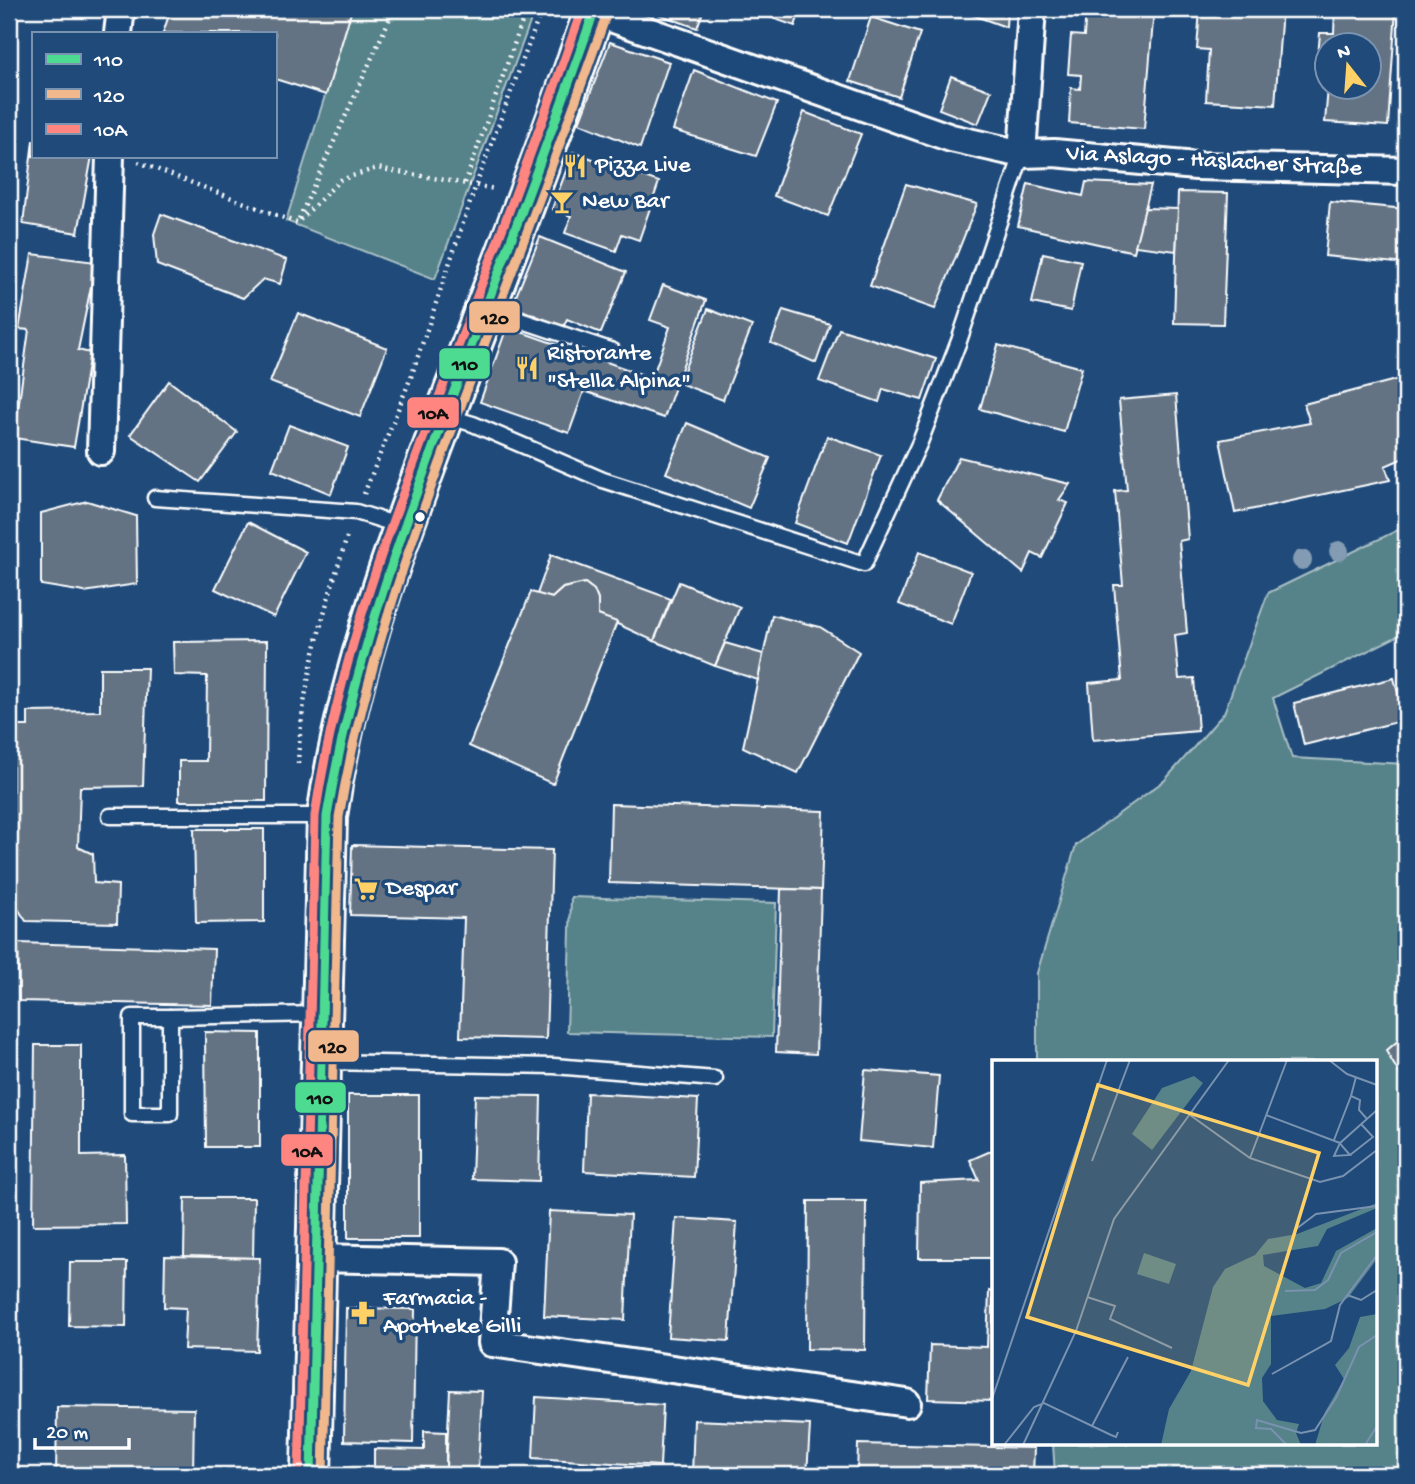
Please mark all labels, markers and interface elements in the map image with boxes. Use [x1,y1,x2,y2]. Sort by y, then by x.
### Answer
legend [32,32,276,158]
north arrow [1314,32,1384,102]
text: N [1335,40,1353,66]
text: 110 [93,50,123,75]
text: 120 [93,86,125,111]
text: 10A [93,120,128,145]
street label: Via Aslago - Haslacher Straße [1064,140,1363,184]
restaurant icon: Pizza Live [561,152,589,180]
place label: Pizza Live [594,152,691,181]
bar icon: New Bar [548,188,576,216]
place label: New Bar [582,188,671,217]
line badge: 120 [468,300,521,334]
text: 120 [480,309,509,332]
place label: Ristorante "Stella Alpina" [547,340,691,397]
line badge: 110 [438,347,491,380]
restaurant icon: Ristorante "Stella Alpina" [513,354,541,382]
text: 110 [451,355,478,378]
line badge: 10A [406,396,460,429]
text: 10A [417,404,450,427]
unlabelled marker [413,510,427,524]
supermarket icon: Despar [352,875,380,903]
place label: Despar [384,875,459,904]
line badge: 120 [307,1029,360,1063]
text: 120 [318,1038,347,1061]
inset map [992,1060,1376,1446]
line badge: 110 [294,1081,347,1114]
text: 110 [306,1089,333,1112]
line badge: 10A [280,1133,334,1167]
text: 10A [291,1142,324,1165]
place label: Farmacia - Apotheke Gilli [382,1285,521,1342]
pharmacy icon: Farmacia - Apotheke Gilli [349,1299,377,1327]
scale bar [35,1407,130,1451]
text: 20 m [46,1422,88,1447]

